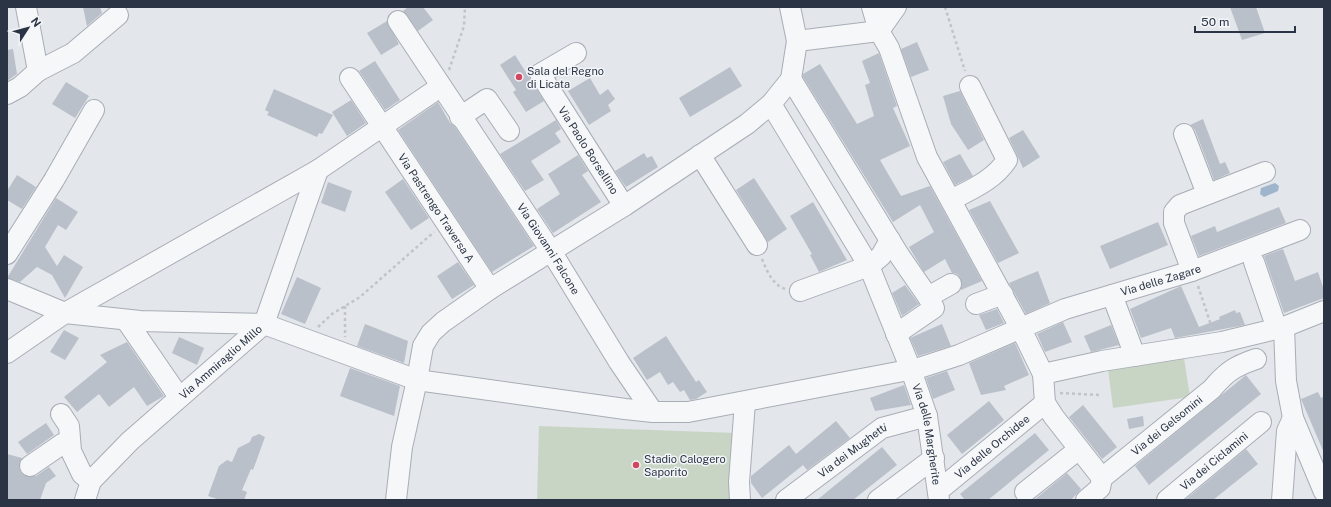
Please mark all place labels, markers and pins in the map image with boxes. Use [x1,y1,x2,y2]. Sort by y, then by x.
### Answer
place label: Sala del Regno di Licata [527,65,604,90]
marker: Sala del Regno di Licata [514,72,524,82]
place label: Stadio Calogero Saporito [644,453,726,478]
marker: Stadio Calogero Saporito [631,460,641,470]

